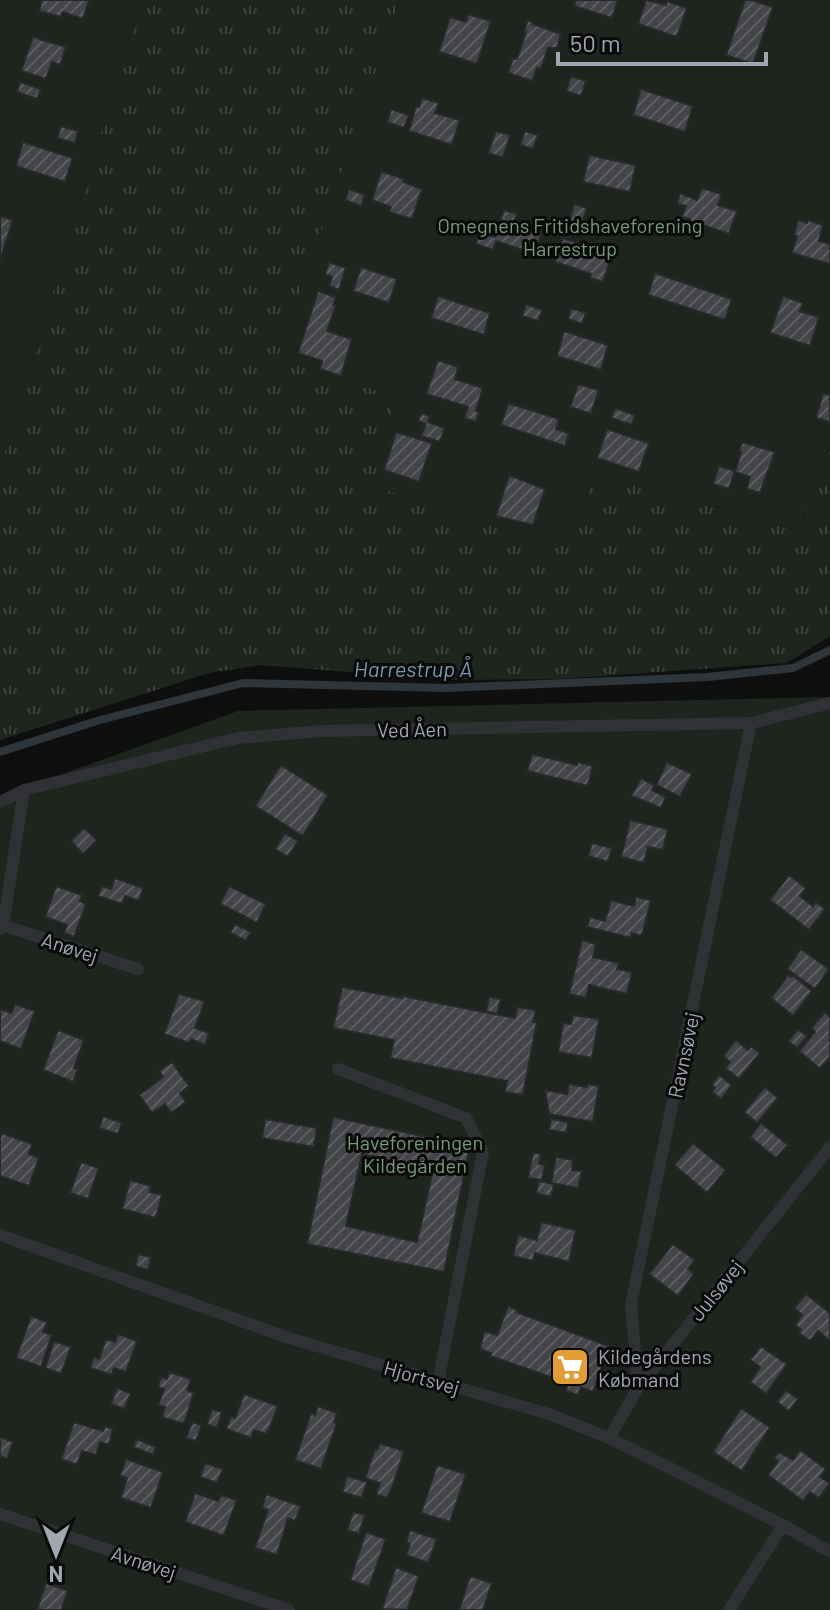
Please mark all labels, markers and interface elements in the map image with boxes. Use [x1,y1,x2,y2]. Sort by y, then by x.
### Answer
scale bar [558,16,766,66]
text: 50 m [570,28,621,57]
park label: Omegnens Fritidshaveforening Harrestrup [437,213,703,260]
water label: Harrestrup Å [354,655,472,681]
street label: Ved Åen [377,716,447,742]
street label: Anøvej [39,927,101,967]
street label: Ravnsøvej [662,1010,704,1100]
park label: Haveforeningen Kildegården [347,1130,483,1177]
street label: Julsøvej [684,1255,748,1325]
place label: Kildegårdens Købmand [598,1344,712,1391]
supermarket icon: Kildegårdens Købmand [549,1346,591,1388]
street label: Hjortsvej [381,1355,463,1399]
north arrow [16,1514,96,1594]
street label: Avnøvej [109,1540,179,1584]
text: N [49,1562,63,1588]

